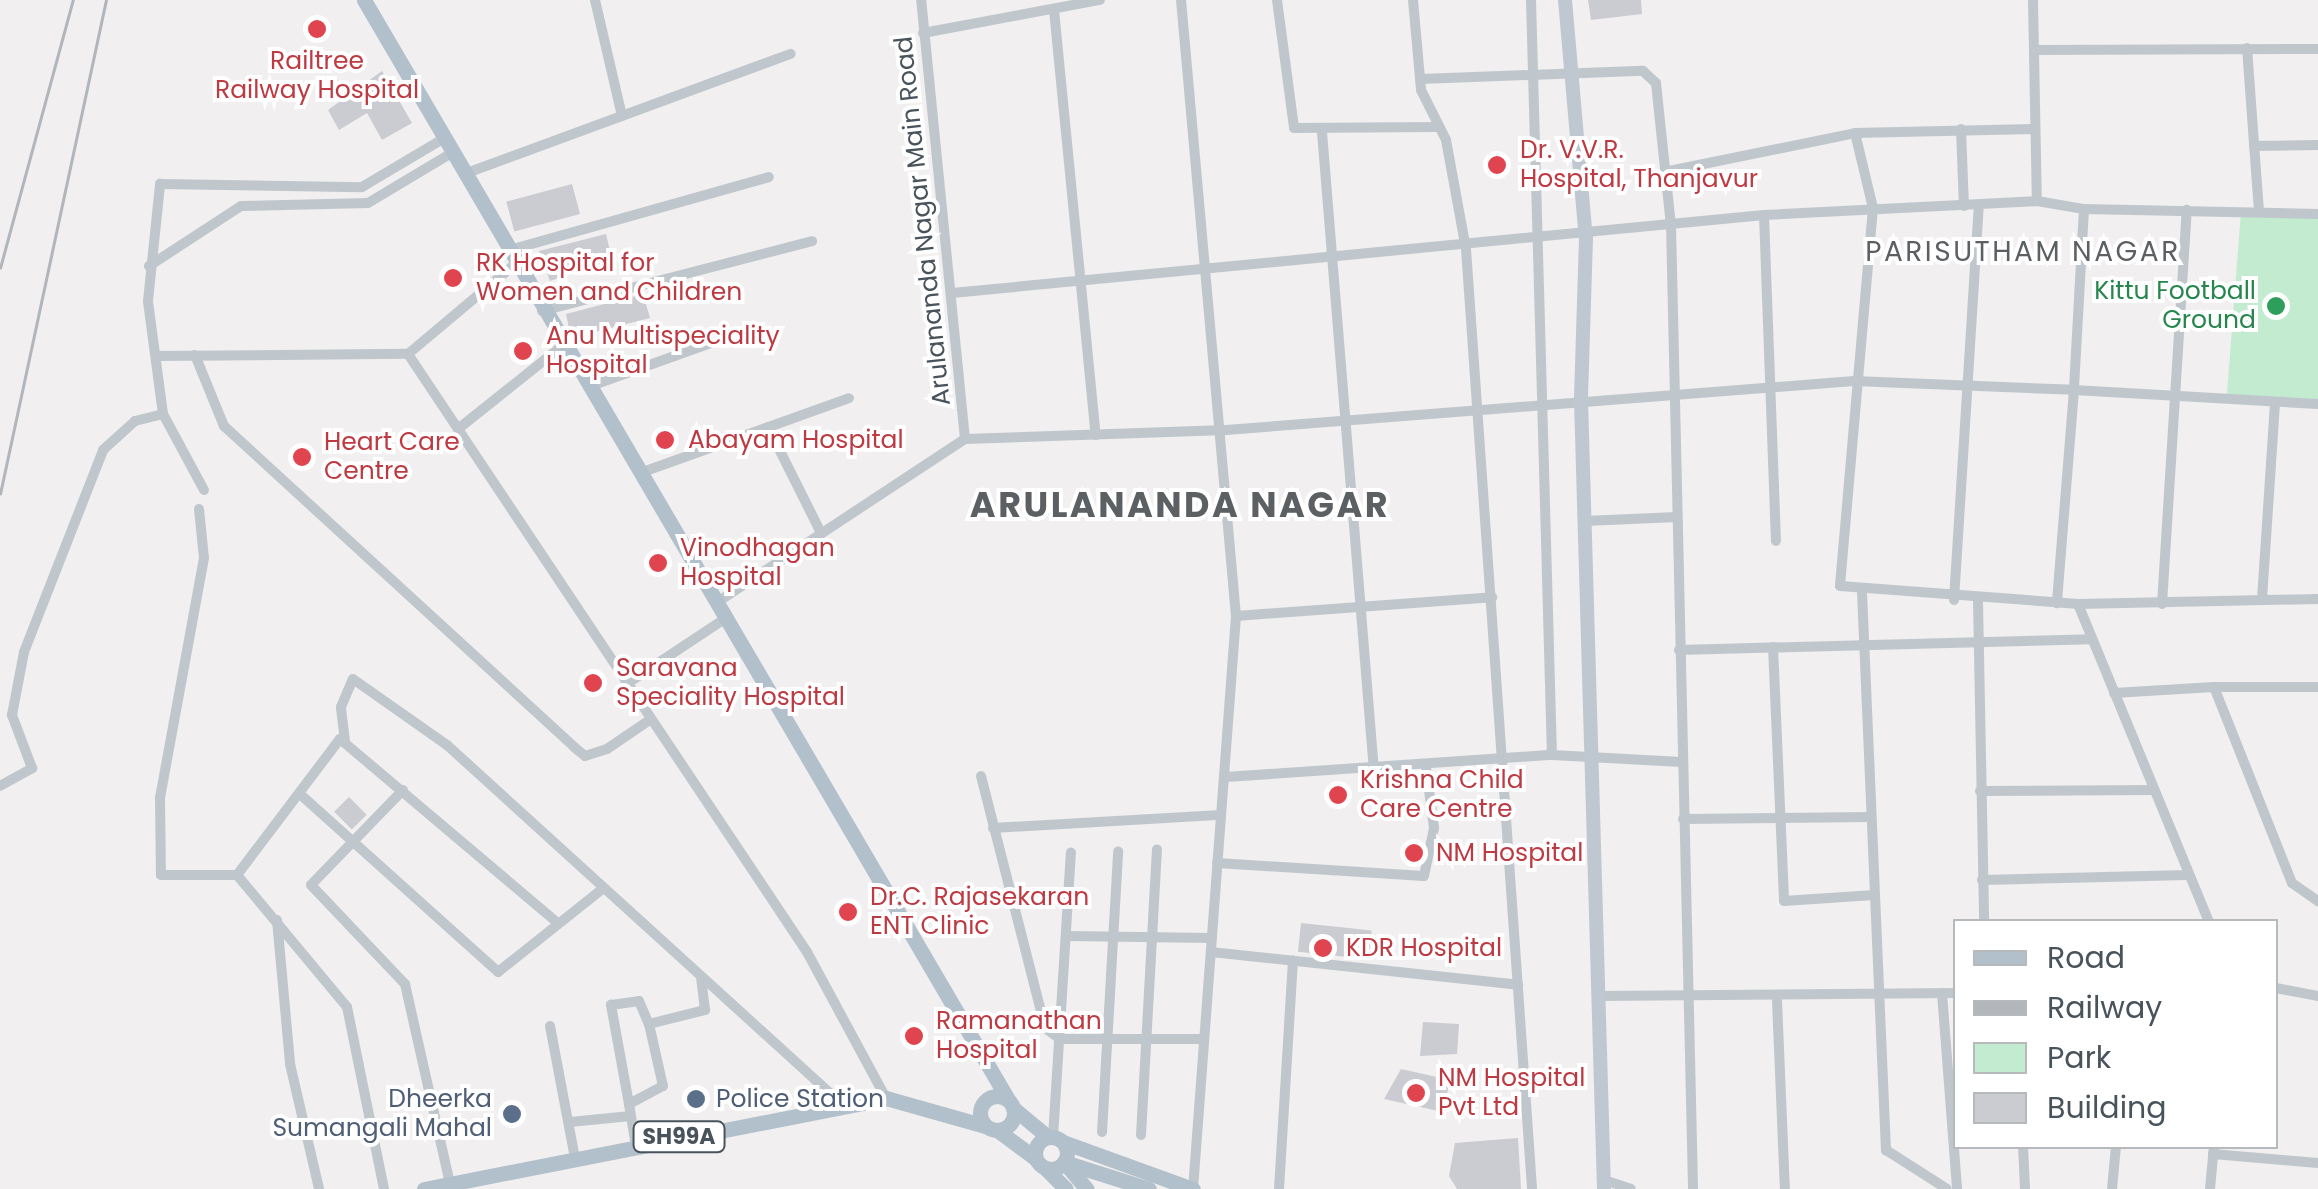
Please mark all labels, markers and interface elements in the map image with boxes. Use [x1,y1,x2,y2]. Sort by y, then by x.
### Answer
marker: Railtree Railway Hospital [304,16,330,42]
street label: Arulananda Nagar Main Road [889,35,957,407]
place label: Railtree Railway Hospital [215,47,419,106]
place label: Dr. V.V.R. Hospital, Thanjavur [1520,136,1758,195]
marker: Dr. V.V.R. Hospital, Thanjavur [1484,152,1510,178]
district label: PARISUTHAM NAGAR [1865,235,2181,269]
place label: RK Hospital for Women and Children [476,249,742,308]
marker: RK Hospital for Women and Children [440,265,466,291]
place label: Kittu Football Ground [2094,277,2256,336]
marker: Kittu Football Ground [2265,295,2287,317]
place label: Anu Multispeciality Hospital [546,322,780,381]
marker: Anu Multispeciality Hospital [510,338,536,364]
place label: Abayam Hospital [688,425,904,455]
marker: Abayam Hospital [652,427,678,453]
place label: Heart Care Centre [324,428,460,487]
marker: Heart Care Centre [289,444,315,470]
district label: ARULANANDA NAGAR [970,484,1390,526]
place label: Vinodhagan Hospital [680,534,835,593]
marker: Vinodhagan Hospital [645,550,671,576]
place label: Saravana Speciality Hospital [616,654,845,713]
marker: Saravana Speciality Hospital [580,670,606,696]
place label: Krishna Child Care Centre [1360,766,1524,825]
marker: Krishna Child Care Centre [1325,782,1351,808]
place label: NM Hospital [1436,838,1583,868]
marker: NM Hospital [1401,840,1427,866]
place label: Dr.C. Rajasekaran ENT Clinic [870,883,1089,942]
marker: Dr.C. Rajasekaran ENT Clinic [835,899,861,925]
legend [1953,919,2278,1149]
place label: KDR Hospital [1346,933,1502,963]
marker: KDR Hospital [1310,935,1336,961]
text: Road [2047,936,2125,979]
text: Railway [2047,986,2162,1029]
place label: Ramanathan Hospital [936,1007,1102,1066]
marker: Ramanathan Hospital [901,1023,927,1049]
text: Park [2047,1036,2111,1079]
place label: NM Hospital Pvt Ltd [1438,1064,1585,1123]
marker: NM Hospital Pvt Ltd [1403,1080,1429,1106]
place label: Police Station [716,1084,884,1114]
place label: Dheerka Sumangali Mahal [272,1085,492,1144]
text: Building [2047,1086,2167,1129]
marker: Police Station [685,1088,707,1110]
marker: Dheerka Sumangali Mahal [501,1103,523,1125]
road number: SH99A [632,1120,726,1154]

